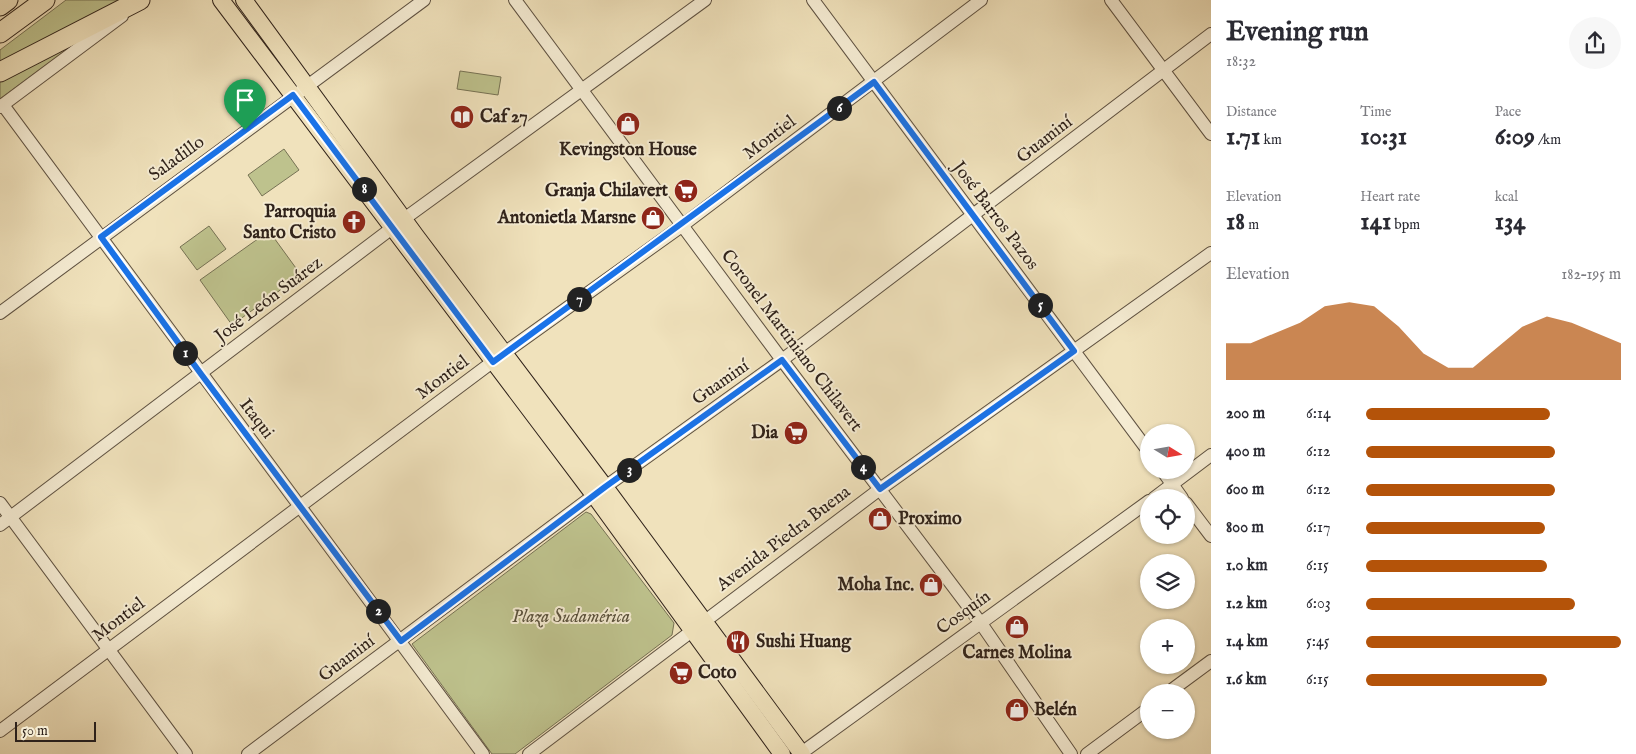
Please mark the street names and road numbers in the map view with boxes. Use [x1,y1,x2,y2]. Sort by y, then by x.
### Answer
street label: Guaminí [1012,110,1078,169]
street label: Montiel [739,111,801,165]
street label: Saladillo [145,131,210,187]
street label: José Barros Pazos [945,155,1043,275]
street label: Coronel Martiniano Chilavert [715,245,867,437]
street label: José León Suárez [209,252,327,349]
street label: Montiel [412,351,474,405]
street label: Guaminí [688,354,755,411]
street label: Itaqui [233,394,279,444]
street label: Avenida Piedra Buena [712,481,856,597]
street label: Cosquín [932,585,996,640]
street label: Montiel [88,593,150,647]
street label: Guaminí [314,630,381,688]

